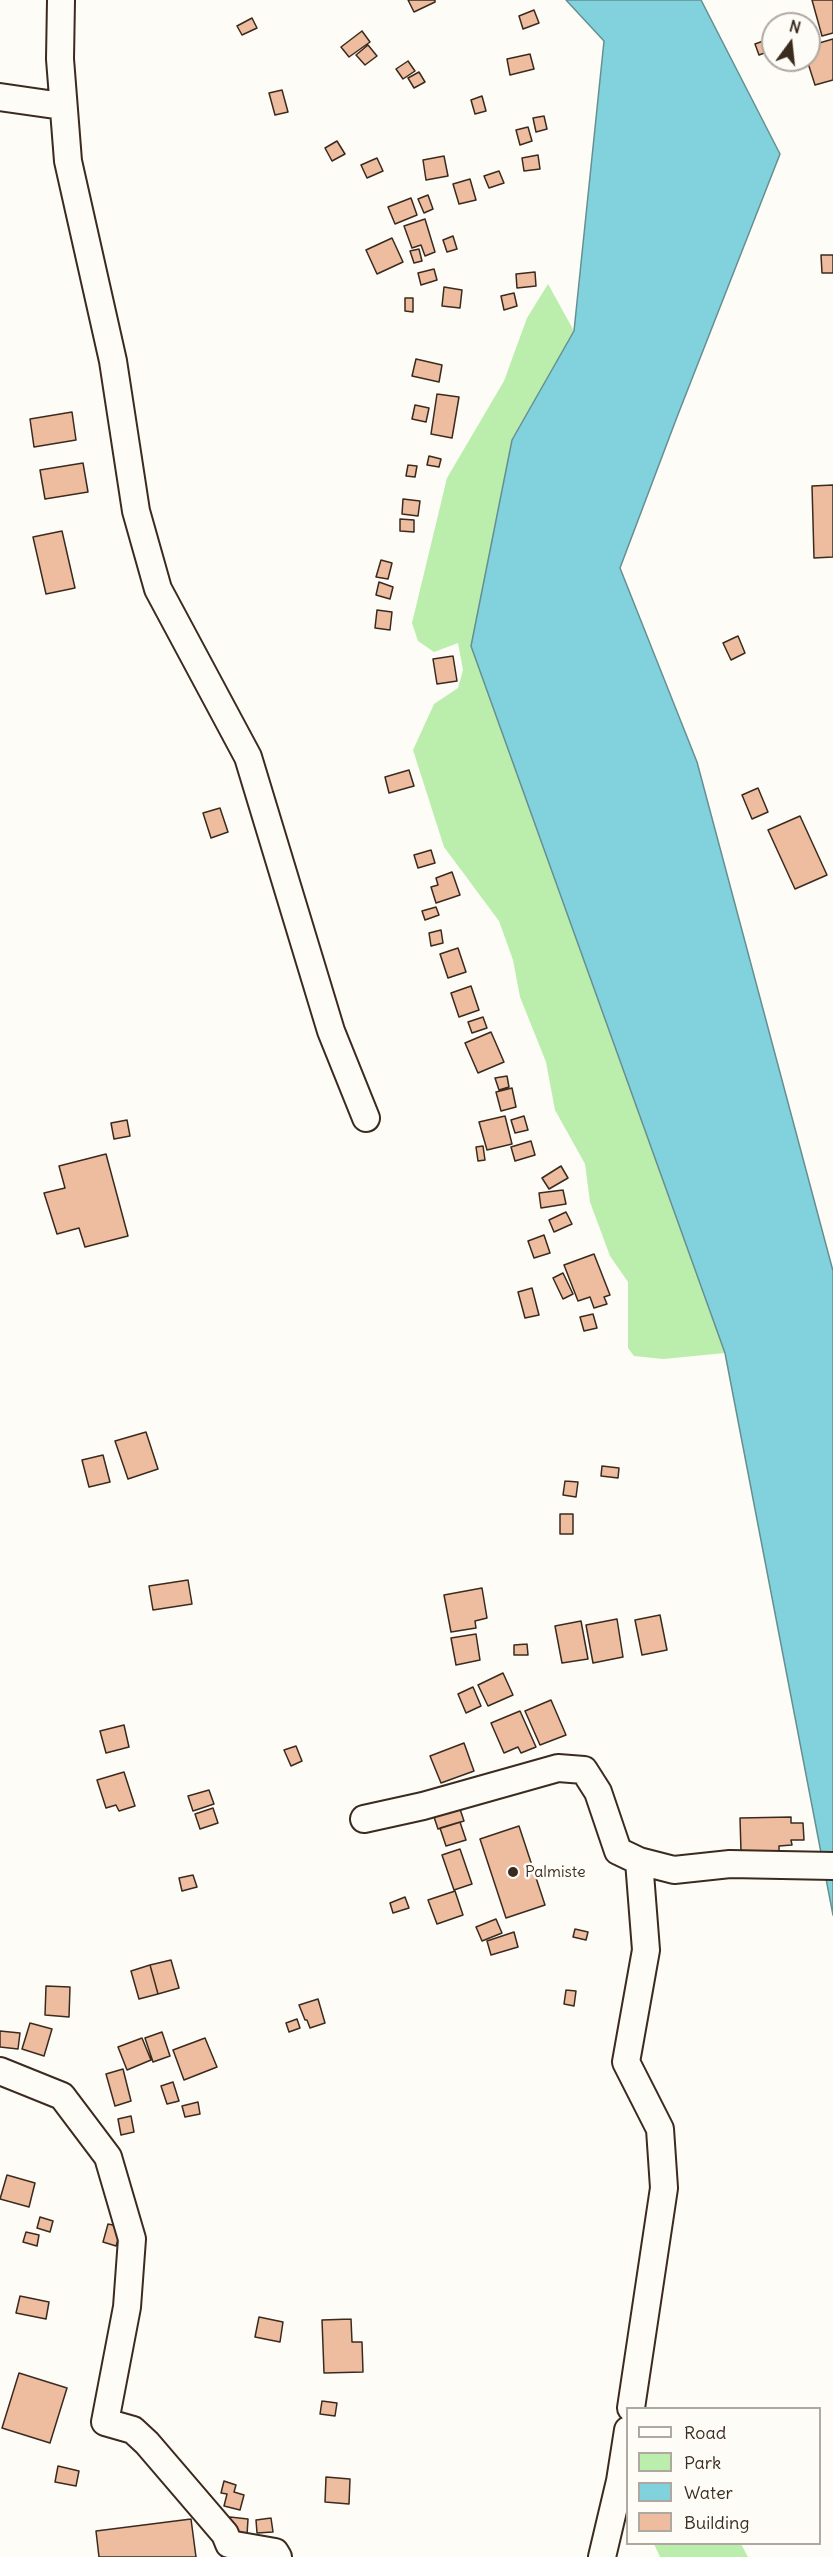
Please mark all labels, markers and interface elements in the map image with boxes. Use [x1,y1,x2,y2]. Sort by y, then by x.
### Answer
north arrow [761,12,821,72]
text: N [787,15,803,38]
place label: Palmiste [525,1862,586,1882]
marker: Palmiste [506,1865,520,1879]
legend [626,2407,821,2545]
text: Road [684,2421,726,2444]
text: Park [684,2451,721,2474]
text: Water [684,2481,733,2504]
text: Building [684,2511,749,2534]

